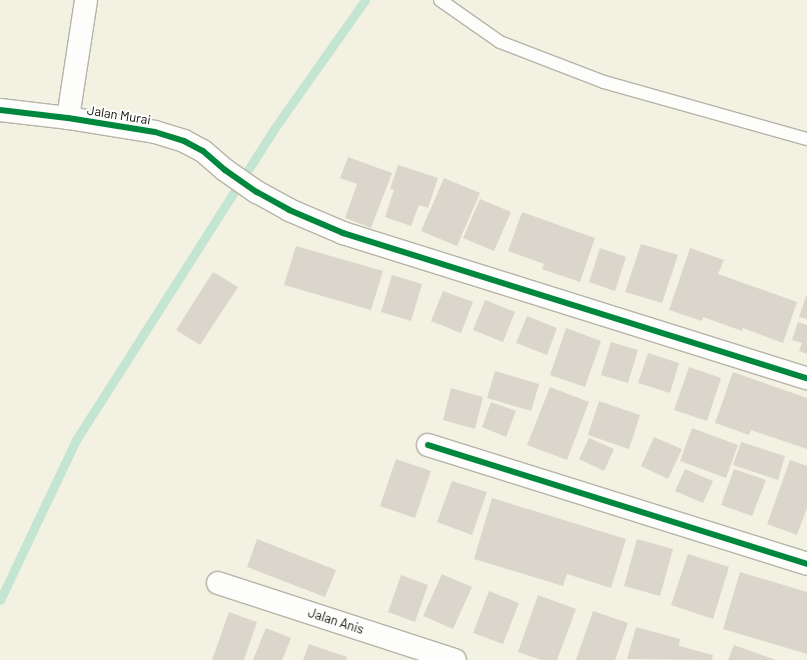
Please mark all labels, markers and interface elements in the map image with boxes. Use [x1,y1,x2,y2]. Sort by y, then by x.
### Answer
street label: Jalan Murai [86,102,152,128]
street label: Jalan Anis [306,605,366,637]

